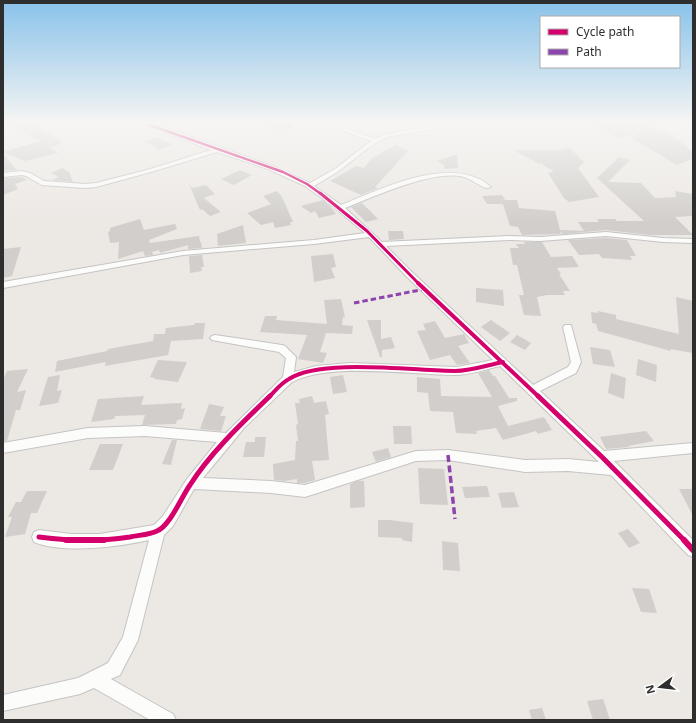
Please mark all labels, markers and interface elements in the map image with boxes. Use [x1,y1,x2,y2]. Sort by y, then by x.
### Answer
legend [540,16,680,68]
text: Cycle path [576,23,634,40]
text: Path [576,43,602,60]
north arrow [640,667,680,707]
text: N [641,683,658,696]

